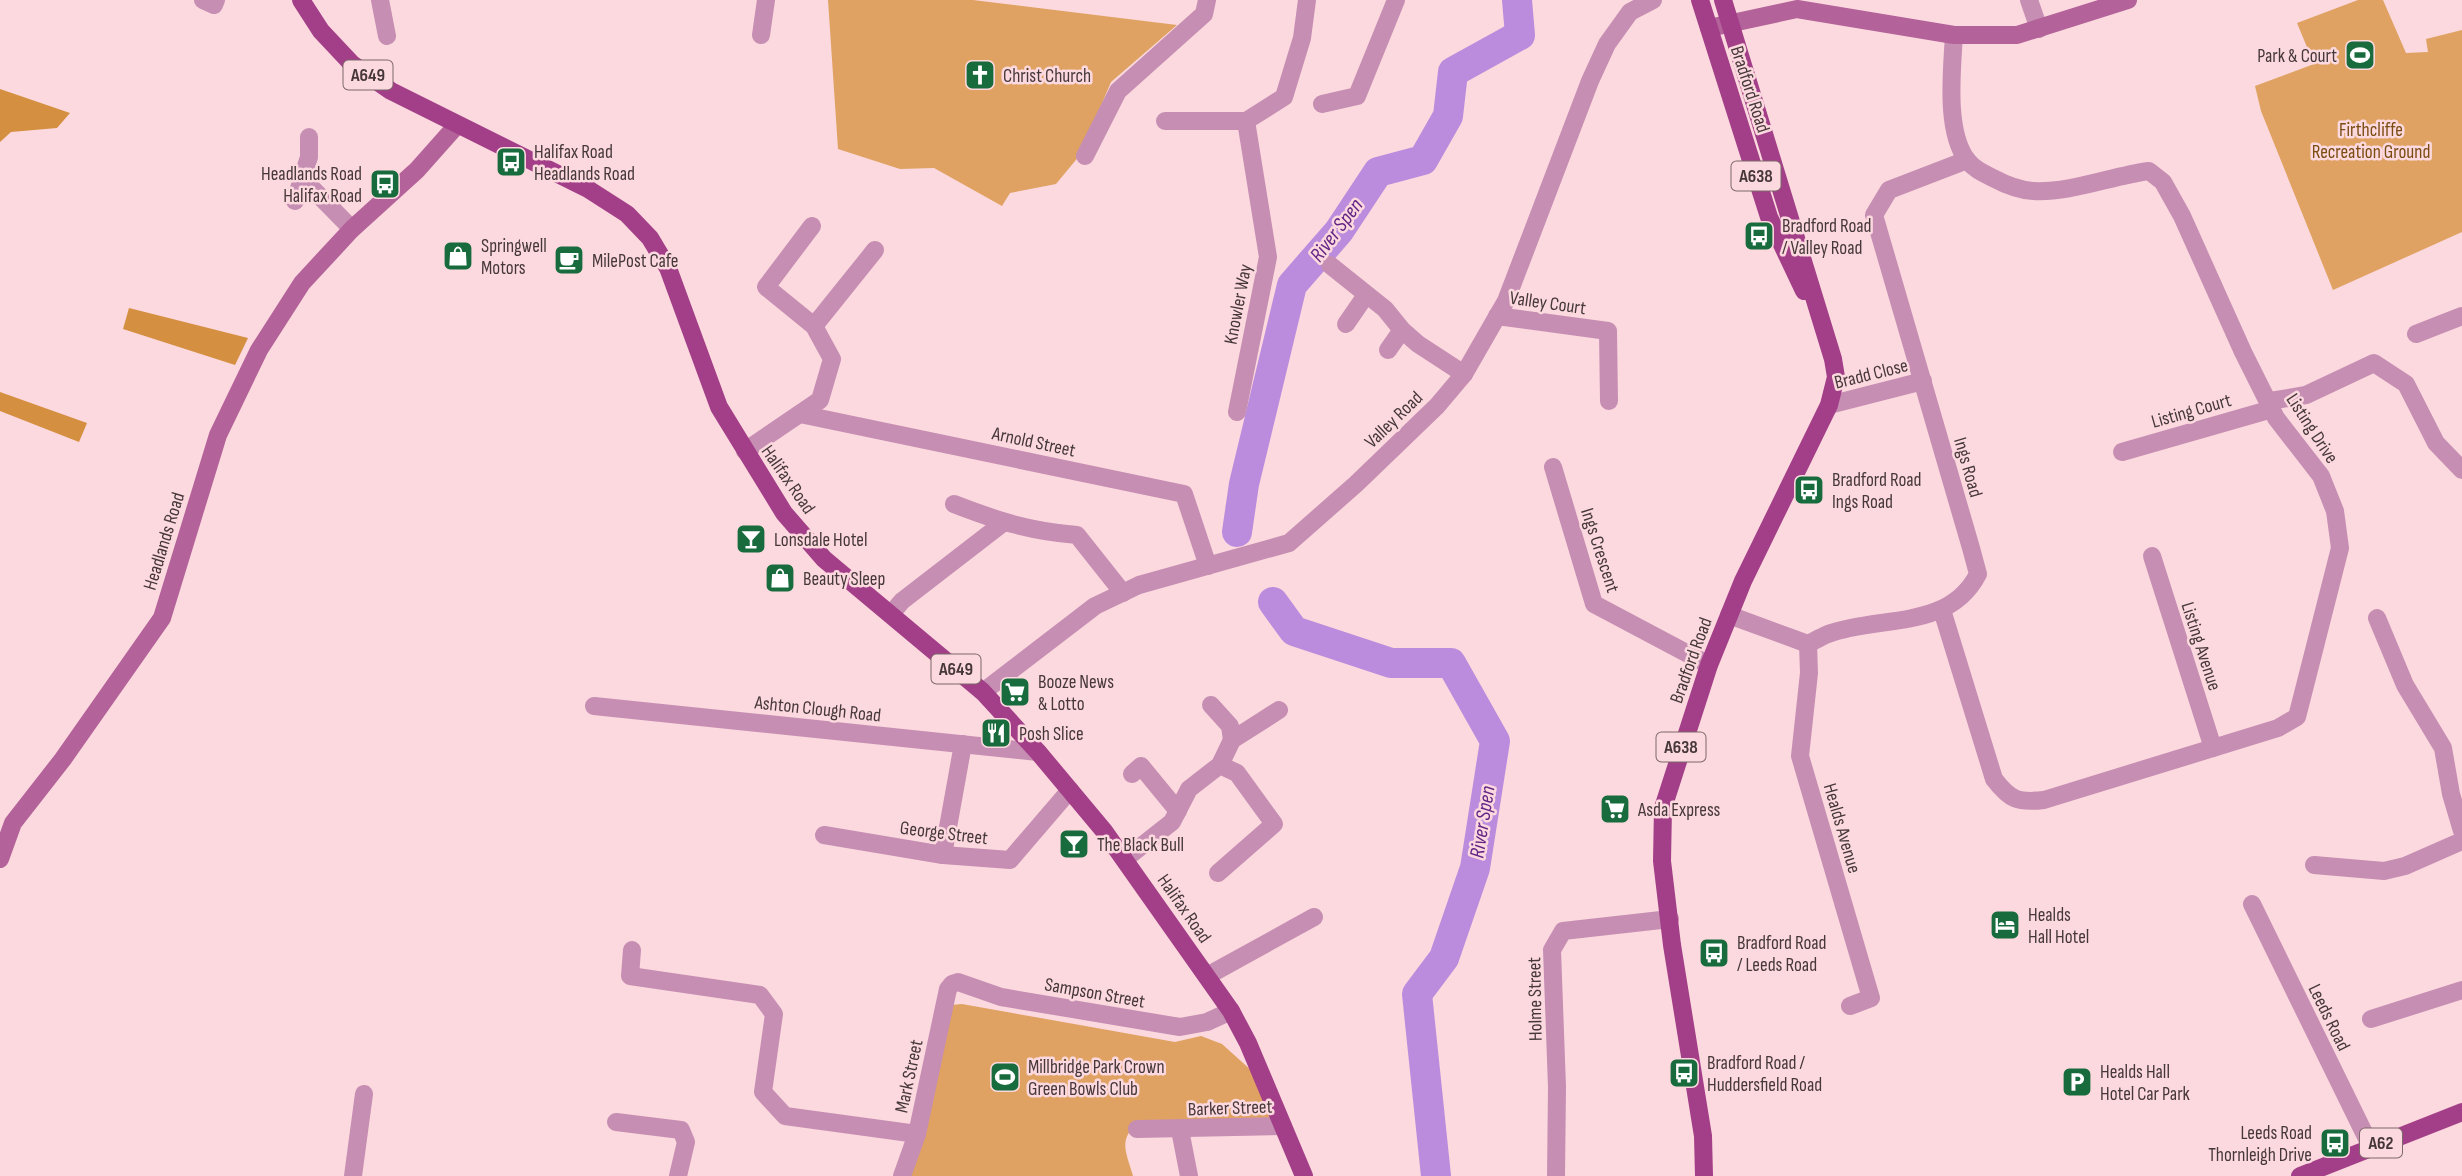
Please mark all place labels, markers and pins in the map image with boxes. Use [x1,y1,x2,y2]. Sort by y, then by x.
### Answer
sports icon: Park & Court [2343,38,2377,72]
place label: Park & Court [2257,45,2337,68]
church icon: Christ Church [963,58,997,92]
place label: Christ Church [1003,65,1091,88]
place label: Halifax Road Headlands Road [534,141,635,186]
bus stop icon: Halifax Road Headlands Road [494,145,528,179]
place label: Headlands Road Halifax Road [261,163,362,208]
bus stop icon: Headlands Road Halifax Road [368,167,402,201]
place label: Bradford Road / Valley Road [1782,215,1872,260]
bus stop icon: Bradford Road / Valley Road [1742,219,1776,253]
place label: Springwell Motors [481,235,547,280]
shop icon: Springwell Motors [441,239,475,273]
cafe icon: MilePost Cafe [552,243,586,277]
place label: MilePost Cafe [592,250,678,273]
place label: Bradford Road Ings Road [1832,469,1922,514]
bus stop icon: Bradford Road Ings Road [1792,473,1826,507]
bar icon: Lonsdale Hotel [734,522,768,556]
place label: Lonsdale Hotel [774,529,867,552]
shop icon: Beauty Sleep [763,561,797,595]
place label: Beauty Sleep [803,568,885,591]
place label: Booze News & Lotto [1038,671,1114,716]
supermarket icon: Booze News & Lotto [998,675,1032,709]
restaurant icon: Posh Slice [979,716,1013,750]
place label: Posh Slice [1019,723,1084,746]
supermarket icon: Asda Express [1598,792,1632,826]
place label: Asda Express [1637,799,1720,822]
bar icon: The Black Bull [1057,827,1091,861]
place label: The Black Bull [1097,834,1184,857]
place label: Healds Hall Hotel [2028,904,2089,949]
hotel icon: Healds Hall Hotel [1988,908,2022,942]
place label: Bradford Road / Leeds Road [1737,932,1827,977]
bus stop icon: Bradford Road / Leeds Road [1697,936,1731,970]
place label: Bradford Road / Huddersfield Road [1707,1052,1822,1097]
place label: Millbridge Park Crown Green Bowls Club [1028,1056,1165,1101]
bus stop icon: Bradford Road / Huddersfield Road [1667,1056,1701,1090]
sports icon: Millbridge Park Crown Green Bowls Club [988,1060,1022,1094]
place label: Healds Hall Hotel Car Park [2100,1061,2191,1106]
parking icon: Healds Hall Hotel Car Park [2060,1065,2094,1099]
place label: Leeds Road Thornleigh Drive [2208,1122,2312,1167]
bus stop icon: Leeds Road Thornleigh Drive [2318,1126,2352,1160]

